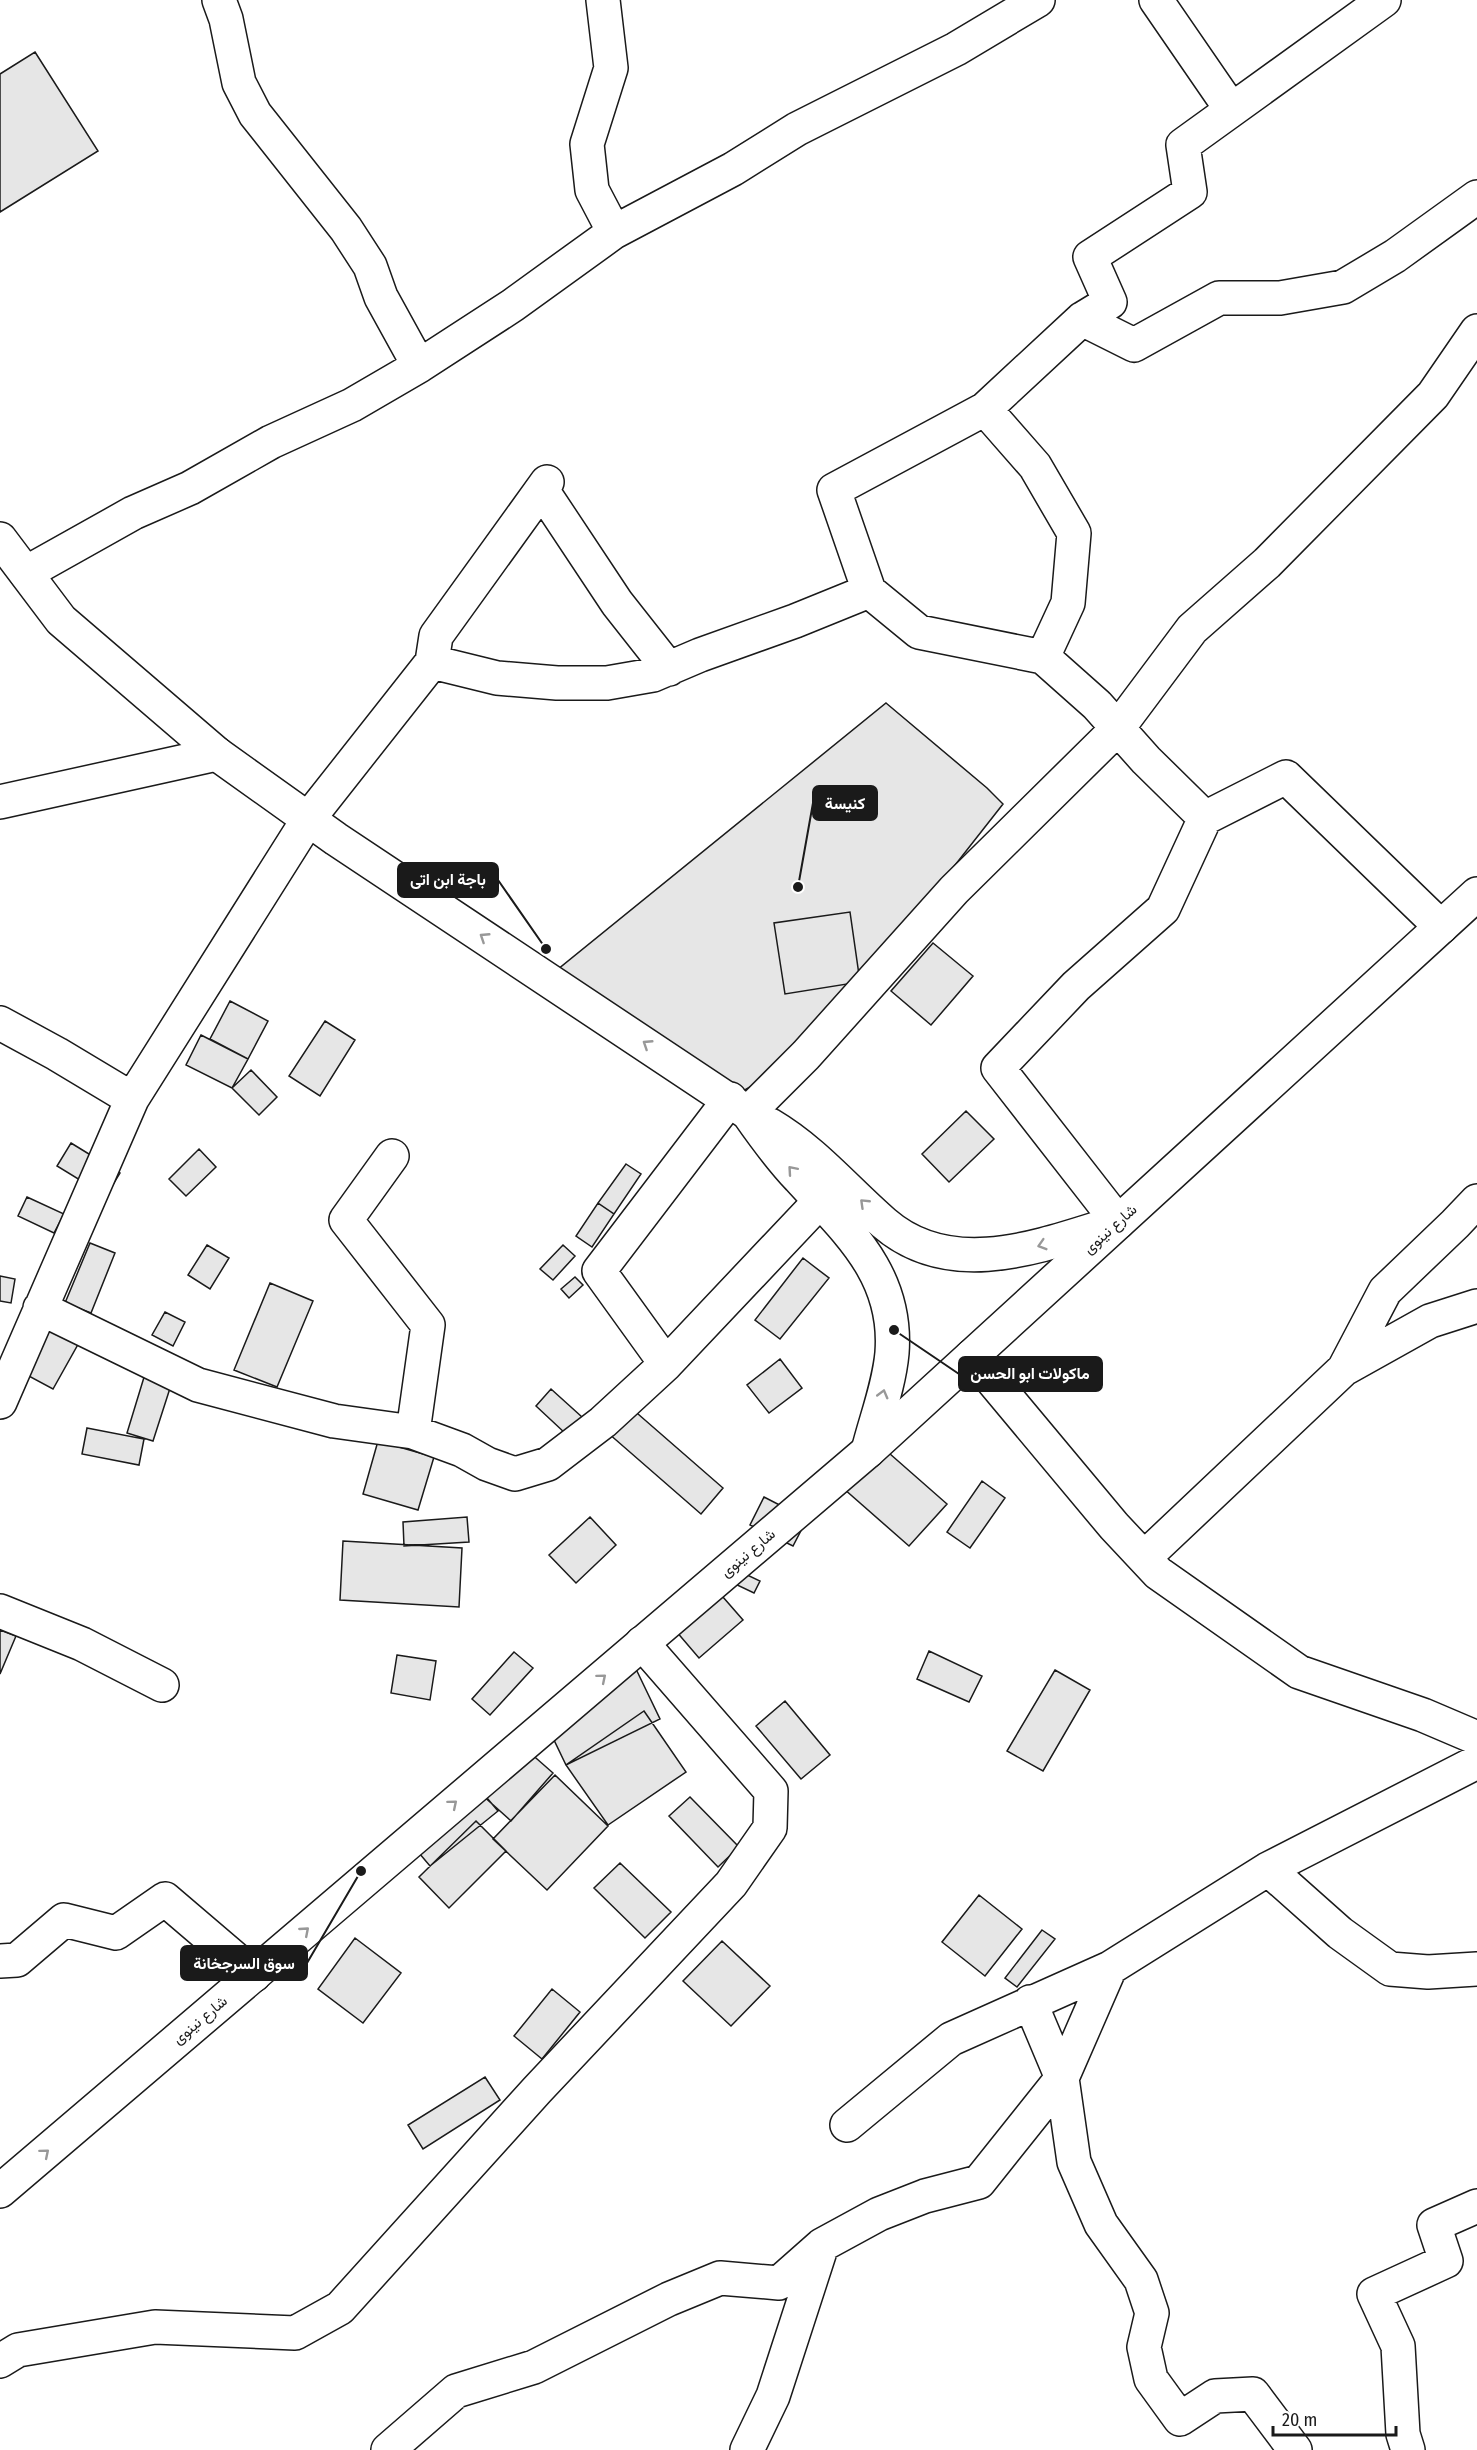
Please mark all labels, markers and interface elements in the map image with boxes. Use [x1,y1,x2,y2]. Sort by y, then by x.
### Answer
callout: كنيسة [813,786,877,820]
text: كنيسة [825,794,865,813]
callout: باجة ابن اتى [398,863,498,897]
text: باجة ابن اتى [410,870,486,889]
one-way arrow [480,933,491,944]
one-way arrow [642,1041,653,1052]
one-way arrow [788,1167,799,1177]
one-way arrow [860,1200,871,1211]
street label: شارع نينوى [1080,1200,1142,1259]
one-way arrow [1037,1238,1048,1250]
callout: ماكولات ابو الحسن [959,1357,1102,1391]
text: ماكولات ابو الحسن [970,1364,1090,1384]
one-way arrow [876,1389,888,1400]
street label: شارع نينوى [717,1525,780,1583]
one-way arrow [595,1674,606,1685]
one-way arrow [446,1800,457,1811]
one-way arrow [298,1927,309,1938]
callout: سوق السرجخانة [181,1946,307,1980]
text: سوق السرجخانة [193,1954,295,1974]
street label: شارع نينوى [169,1992,232,2050]
one-way arrow [38,2149,49,2160]
scale bar [1273,2399,1396,2437]
text: 20 m [1282,2409,1317,2431]

